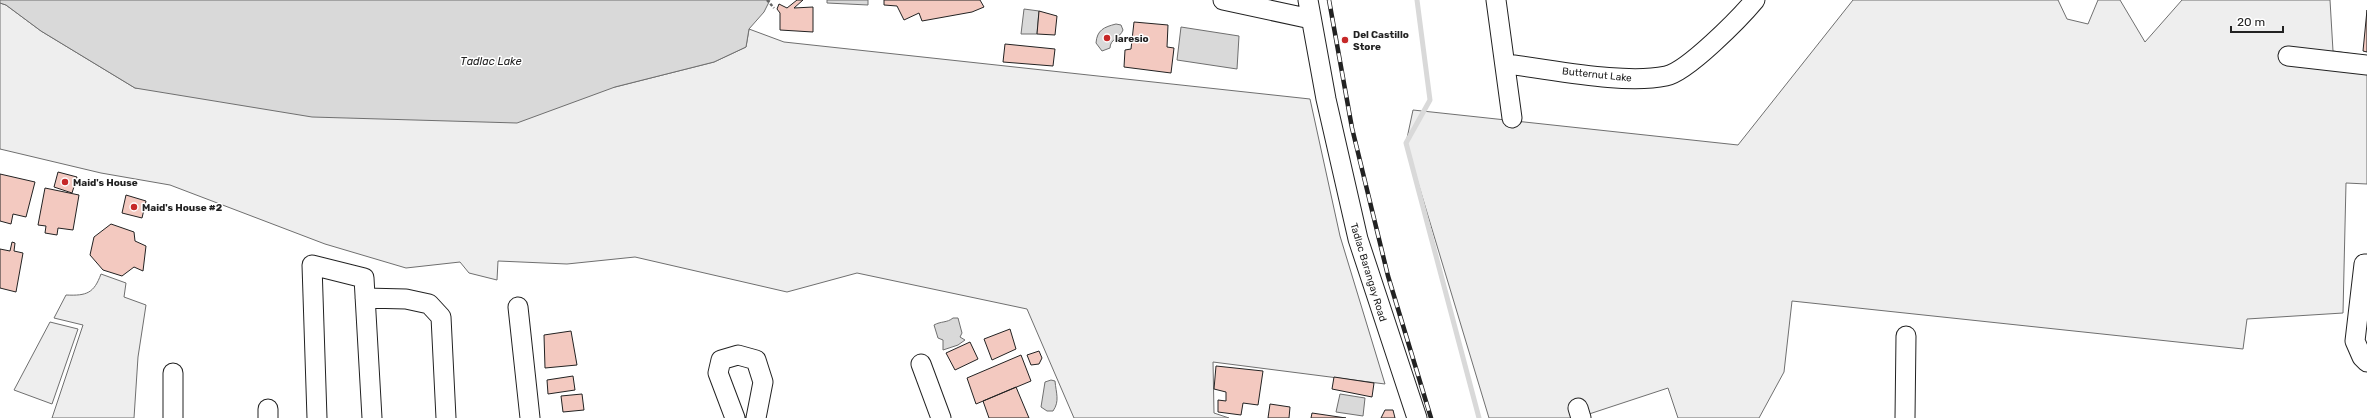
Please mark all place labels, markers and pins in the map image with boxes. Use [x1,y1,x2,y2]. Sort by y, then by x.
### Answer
place label: Del Castillo Store [1353,29,1409,53]
marker: laresio [1102,33,1112,43]
place label: laresio [1115,33,1149,45]
marker: Del Castillo Store [1340,35,1350,45]
marker: Maid's House [60,177,70,187]
place label: Maid's House [73,177,138,189]
marker: Maid's House #2 [129,202,139,212]
place label: Maid's House #2 [142,202,223,214]

